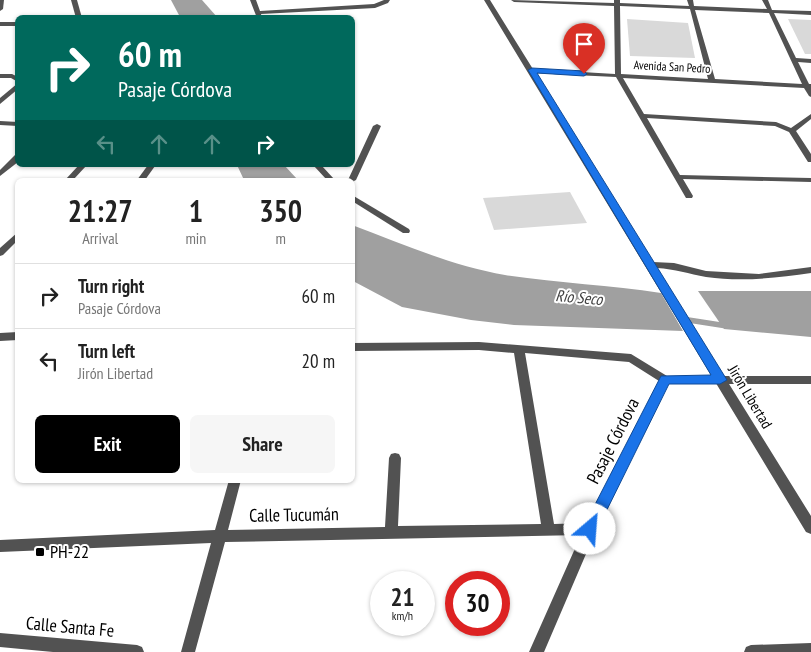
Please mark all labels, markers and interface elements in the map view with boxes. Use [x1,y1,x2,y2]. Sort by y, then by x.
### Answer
pin [563,23,605,74]
icon: arrive [570,30,598,58]
text: 60 m [118,31,182,77]
icon: right [35,35,100,100]
street label: Avenida San Pedro [633,57,711,76]
text: Pasaje Córdova [118,75,232,103]
icon: left [92,130,120,158]
icon: ahead [145,130,173,158]
icon: ahead [198,130,226,158]
icon: right [251,130,279,158]
text: 21:27 [68,191,133,230]
text: 1 [189,191,203,230]
text: 350 [259,191,302,230]
text: Arrival [82,228,118,248]
text: min [185,228,206,248]
text: m [275,228,286,248]
text: Turn right [78,274,144,298]
icon: right [35,282,63,310]
text: 60 m [302,284,335,308]
water label: Río Seco [555,285,604,309]
text: Pasaje Córdova [78,298,161,318]
text: Turn left [78,339,135,363]
icon: left [35,347,63,375]
text: 20 m [302,349,335,373]
street label: Jirón Libertad [724,361,777,432]
text: Jirón Libertad [78,363,153,383]
street label: Pasaje Córdova [581,394,644,488]
button: Exit [35,415,180,473]
button: Share [190,415,335,473]
street label: Calle Tucumán [249,502,339,527]
position arrow [563,502,615,554]
place label: PH-22 [50,540,89,563]
marker: PH-22 [34,546,46,558]
speed limit sign: 30 [445,571,510,636]
text: 21 [391,581,414,613]
text: km/h [392,608,413,623]
street label: Calle Santa Fe [25,611,115,642]

